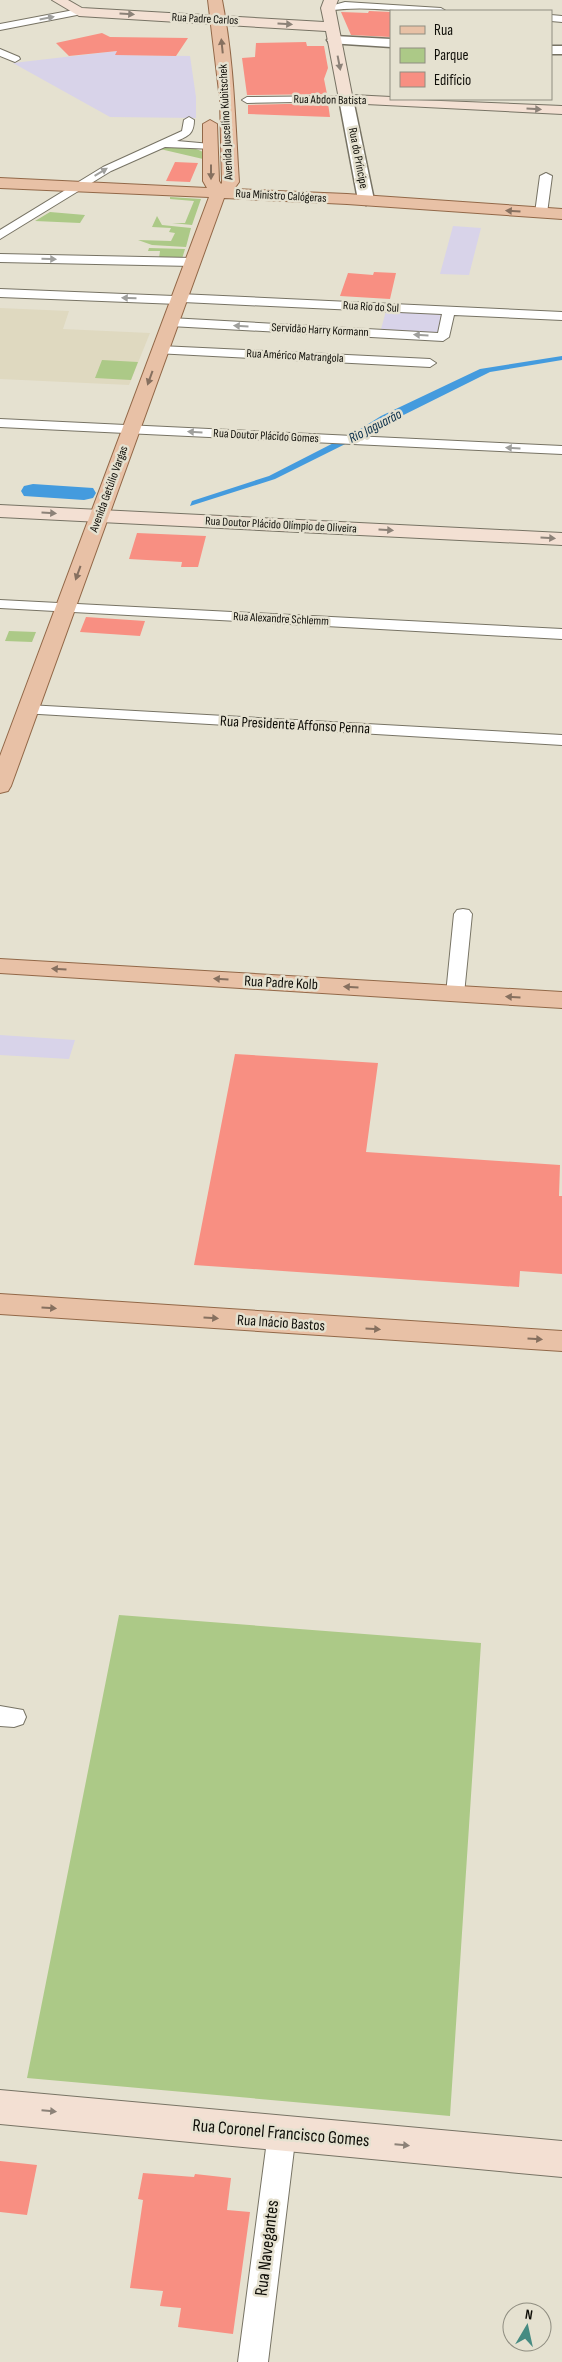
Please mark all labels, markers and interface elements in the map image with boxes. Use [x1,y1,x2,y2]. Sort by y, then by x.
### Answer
street label: Rua Padre Carlos [171,10,239,28]
legend [390,10,552,100]
one-way arrow [120,11,136,19]
one-way arrow [39,14,54,22]
one-way arrow [278,20,294,28]
text: Rua [434,21,453,40]
one-way arrow [218,38,226,54]
text: Parque [434,46,469,65]
one-way arrow [335,55,343,71]
street label: Avenida Juscelino Kubitschek [215,63,237,181]
text: Edifício [434,71,471,90]
street label: Rua Abdon Batista [293,92,367,108]
one-way arrow [527,105,543,113]
street label: Rua do Príncipe [345,126,371,190]
one-way arrow [207,164,215,180]
one-way arrow [95,168,108,177]
street label: Rua Ministro Calógeras [235,186,327,206]
one-way arrow [505,206,521,214]
one-way arrow [41,255,57,263]
one-way arrow [121,294,137,302]
street label: Rua Rio do Sul [343,298,399,316]
street label: Servidão Harry Kormann [271,320,369,340]
one-way arrow [233,321,249,329]
one-way arrow [413,331,429,339]
street label: Rua Américo Matrangola [246,346,344,366]
one-way arrow [146,371,154,386]
water label: Rio Jaguarão [346,405,405,447]
street label: Rua Doutor Plácido Gomes [213,426,319,446]
one-way arrow [187,428,203,436]
one-way arrow [505,443,521,451]
street label: Avenida Getúlio Vargas [86,444,132,535]
one-way arrow [41,510,57,518]
street label: Rua Doutor Plácido Olímpio de Oliveira [205,514,358,536]
one-way arrow [378,527,394,535]
one-way arrow [540,535,556,543]
one-way arrow [74,566,81,581]
street label: Rua Alexandre Schlemm [233,609,330,629]
street label: Rua Presidente Affonso Penna [220,712,371,738]
one-way arrow [51,965,67,973]
street label: Rua Padre Kolb [244,972,318,994]
one-way arrow [213,975,229,983]
one-way arrow [343,983,359,991]
one-way arrow [505,993,521,1001]
one-way arrow [41,1304,57,1312]
street label: Rua Inácio Bastos [236,1310,326,1336]
one-way arrow [203,1315,219,1323]
one-way arrow [365,1325,381,1333]
one-way arrow [527,1335,543,1343]
one-way arrow [41,2108,57,2116]
street label: Rua Coronel Francisco Gomes [192,2115,370,2151]
one-way arrow [394,2141,410,2149]
street label: Rua Navegantes [251,2199,283,2297]
north arrow [502,2302,552,2352]
text: N [524,2306,534,2324]

